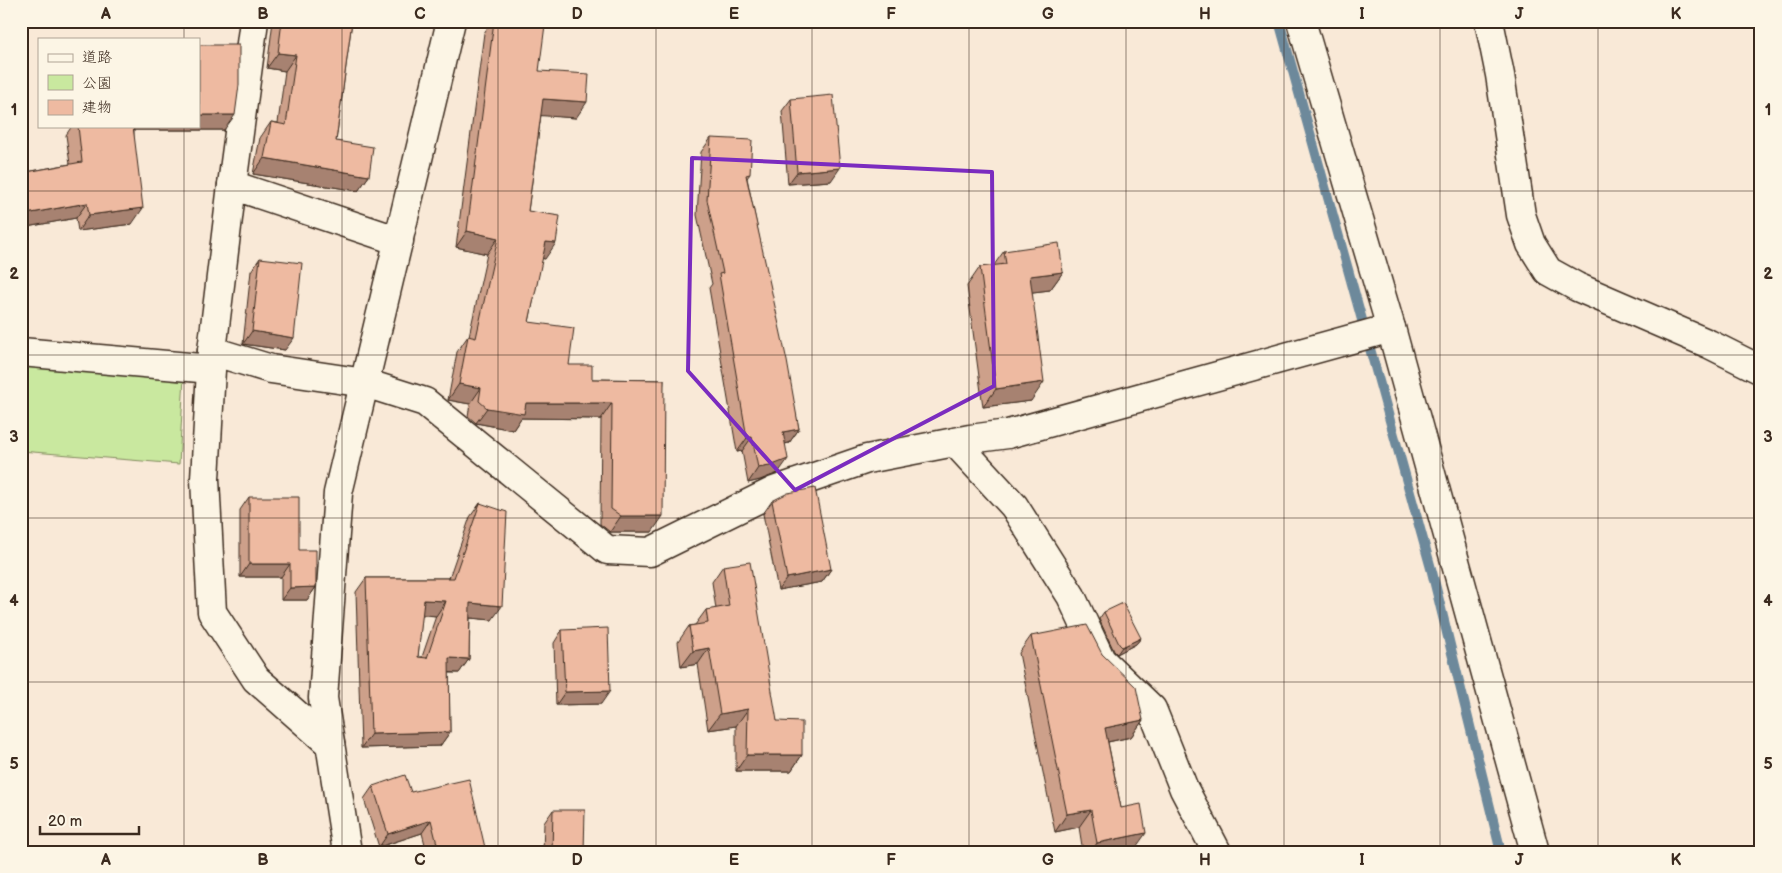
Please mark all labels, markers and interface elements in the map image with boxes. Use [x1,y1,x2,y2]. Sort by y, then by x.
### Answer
text: A [100,5,111,24]
text: B [257,5,269,24]
text: C [414,5,426,24]
text: D [571,5,583,24]
text: E [729,5,739,24]
text: F [886,5,896,24]
text: G [1042,5,1054,24]
text: H [1199,5,1211,24]
text: I [1359,5,1365,24]
text: J [1515,5,1524,24]
text: K [1671,5,1682,24]
legend [38,38,200,128]
text: 道路 [82,48,112,67]
text: 公園 [82,74,112,93]
text: 建物 [82,98,112,117]
text: 1 [11,101,17,120]
text: 1 [1765,101,1771,120]
text: 2 [9,265,19,284]
text: 2 [1763,265,1773,284]
text: 3 [9,428,19,447]
text: 3 [1763,428,1773,447]
text: 4 [9,592,19,611]
text: 4 [1763,592,1773,611]
text: 5 [9,755,19,774]
text: 5 [1763,755,1773,774]
scale bar [40,803,139,835]
text: 20 m [48,812,82,831]
text: A [100,851,111,870]
text: B [257,851,269,870]
text: C [414,851,426,870]
text: D [571,851,583,870]
text: E [729,851,739,870]
text: F [886,851,896,870]
text: G [1042,851,1054,870]
text: H [1199,851,1211,870]
text: I [1359,851,1365,870]
text: J [1515,851,1524,870]
text: K [1671,851,1682,870]

